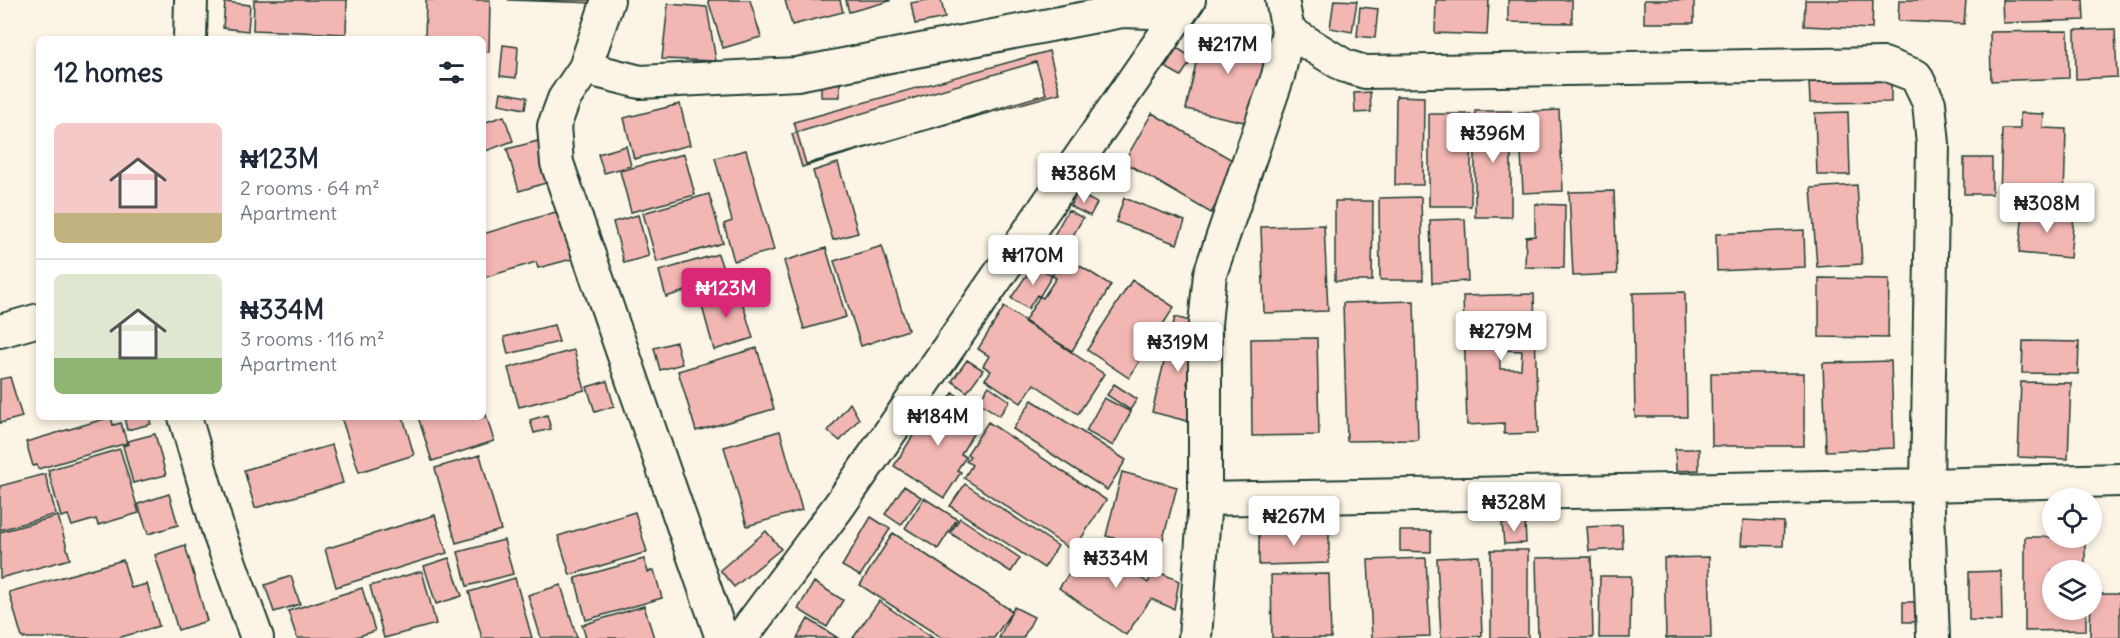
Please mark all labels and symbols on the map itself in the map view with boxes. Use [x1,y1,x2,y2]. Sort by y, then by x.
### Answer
pin: ₦217M [1186,24,1270,75]
pin: ₦396M [1451,113,1535,164]
pin: ₦386M [1042,153,1126,204]
pin: ₦308M [2005,183,2089,234]
pin: ₦170M [991,235,1075,286]
pin: ₦123M [684,268,768,319]
pin: ₦279M [1459,311,1543,362]
pin: ₦319M [1136,322,1220,373]
pin: ₦184M [896,396,980,447]
pin: ₦328M [1472,482,1556,533]
pin: ₦267M [1252,496,1336,547]
pin: ₦334M [1074,538,1158,589]

